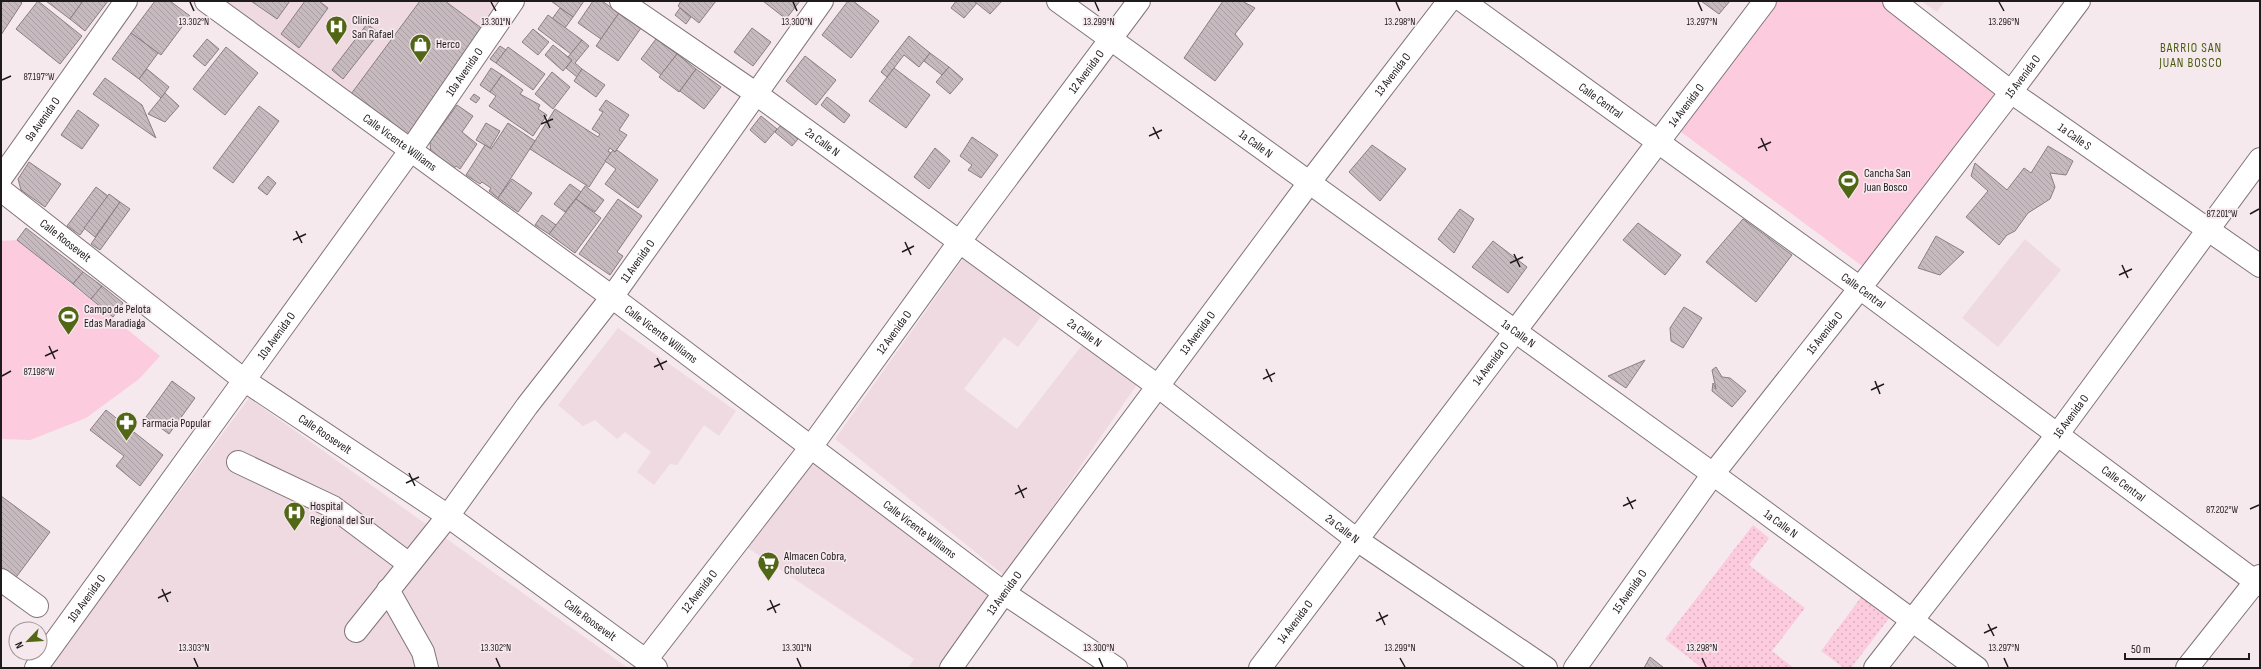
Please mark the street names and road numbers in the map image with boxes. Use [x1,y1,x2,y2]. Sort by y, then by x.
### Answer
street label: 10a Avenida O [442,45,486,99]
street label: 12 Avenida O [1065,47,1107,96]
street label: 13 Avenida O [1371,50,1414,99]
street label: 15 Avenida O [2002,52,2044,101]
street label: Calle Central [1576,80,1626,122]
street label: 14 Avenida O [1665,80,1707,130]
street label: 9a Avenida O [22,94,63,144]
street label: Calle Vicente Williams [360,110,440,174]
street label: 1a Calle S [2055,120,2094,153]
street label: 2a Calle N [802,125,843,160]
street label: 1a Calle N [1236,127,1276,161]
street label: Calle Roosevelt [37,216,95,265]
street label: 11 Avenida O [617,236,658,286]
street label: Calle Central [1838,269,1888,312]
street label: Calle Vicente Williams [622,302,701,367]
street label: 12 Avenida O [873,307,915,357]
street label: 13 Avenida O [1176,308,1219,358]
street label: 15 Avenida O [1803,308,1846,357]
street label: 10a Avenida O [254,309,299,363]
street label: 2a Calle N [1064,315,1105,350]
street label: 1a Calle N [1499,316,1538,351]
street label: 14 Avenida O [1469,339,1512,388]
street label: 16 Avenida O [2050,391,2092,441]
street label: Calle Roosevelt [296,411,355,458]
street label: Calle Central [2098,462,2148,505]
street label: Calle Vicente Williams [880,497,959,562]
street label: 1a Calle N [1761,506,1801,541]
street label: 2a Calle N [1322,511,1362,547]
street label: 12 Avenida O [678,567,721,616]
street label: 15 Avenida O [1609,567,1650,616]
street label: 13 Avenida O [983,568,1025,618]
street label: 10a Avenida O [64,571,109,625]
street label: Calle Roosevelt [561,596,620,644]
street label: 14 Avenida O [1274,597,1316,646]

